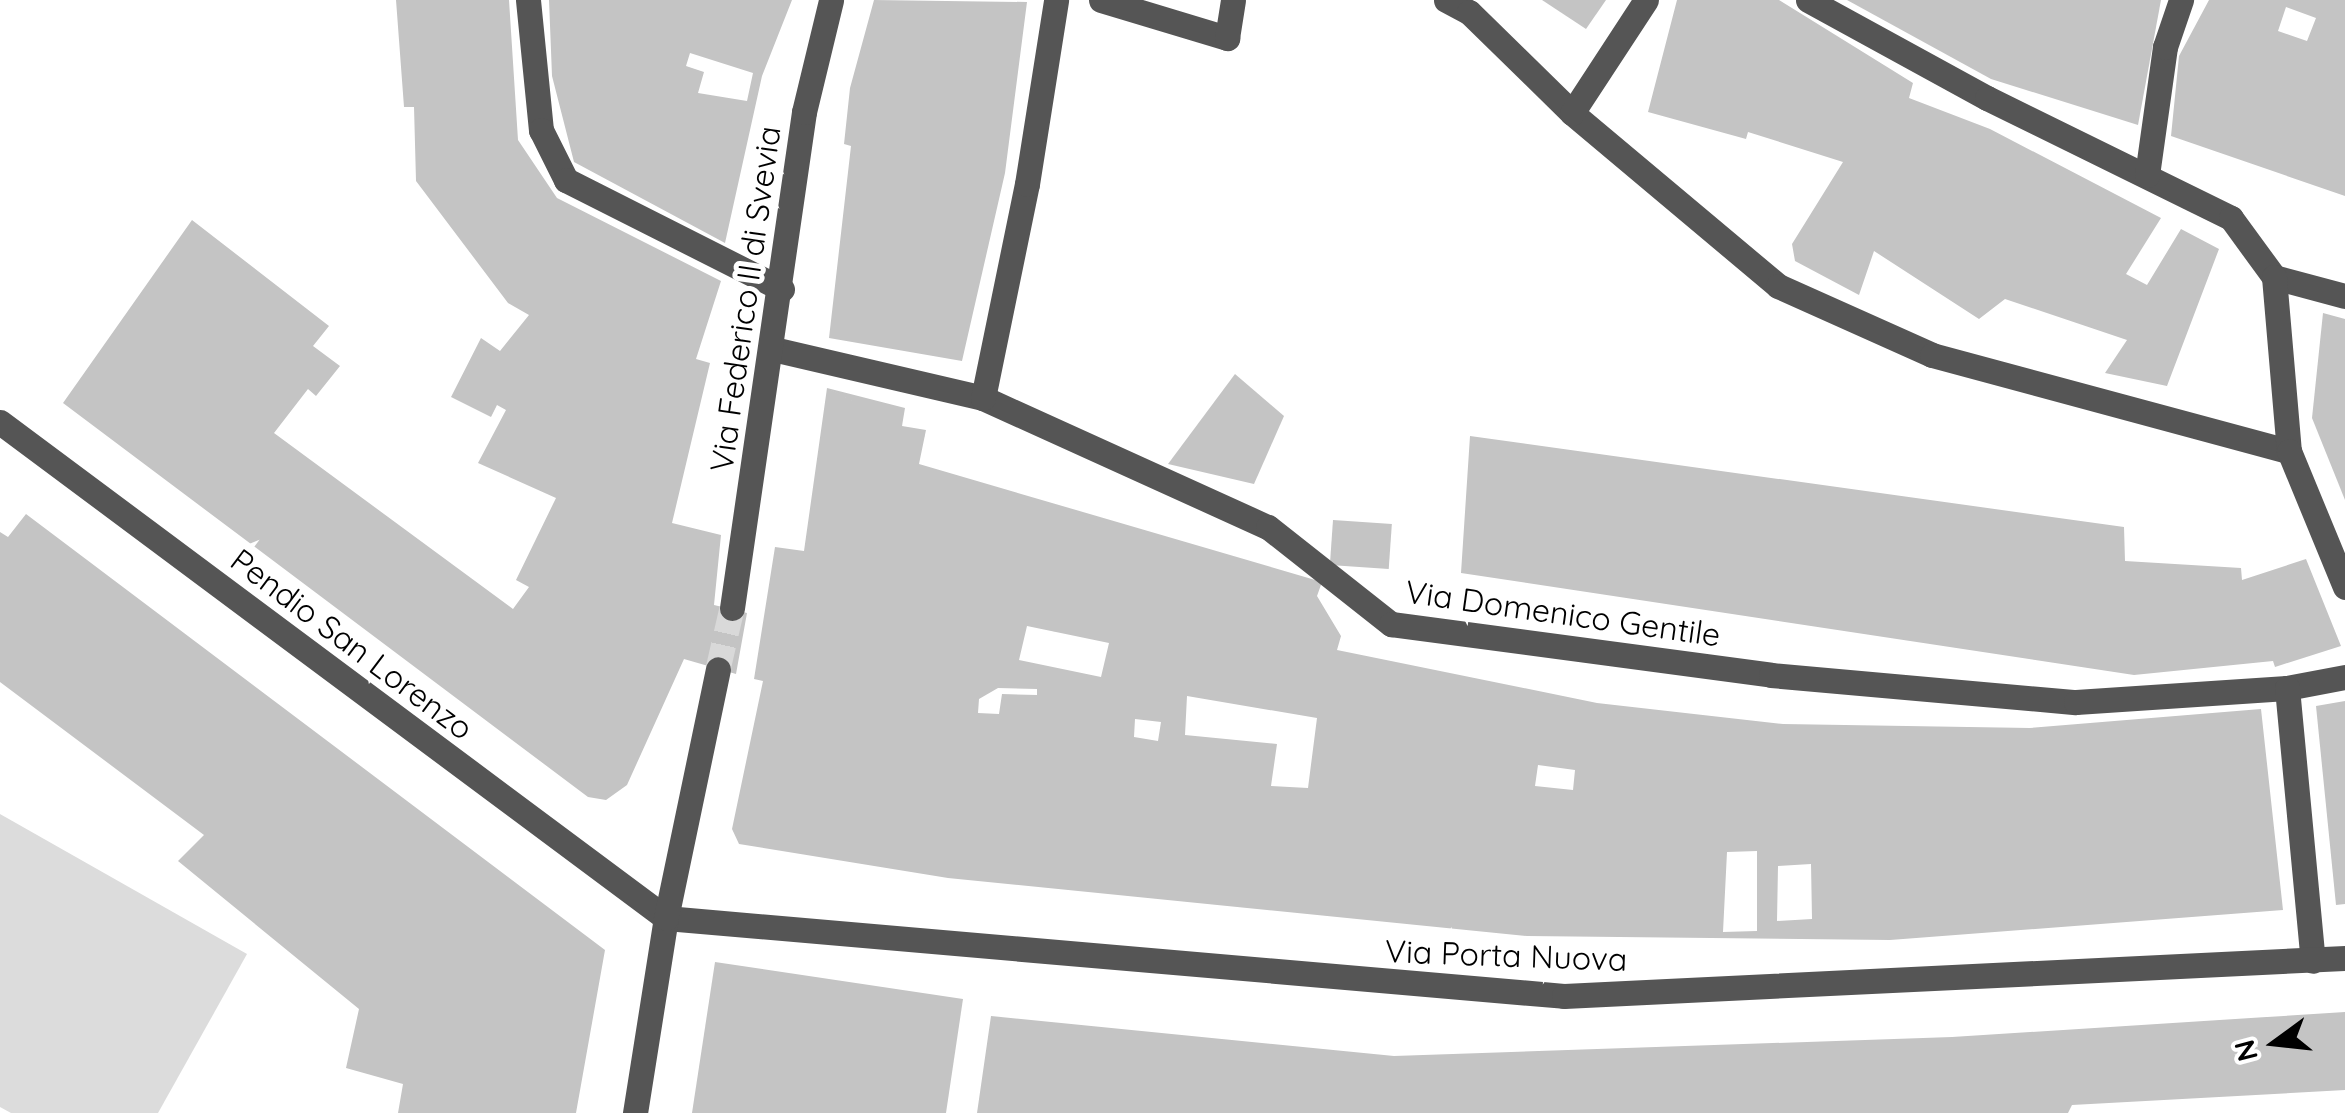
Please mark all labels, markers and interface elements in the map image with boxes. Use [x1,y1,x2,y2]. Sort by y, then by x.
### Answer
street label: Via Federico II di Svevia [702,124,788,474]
street label: Pendio San Lorenzo [223,540,481,748]
street label: Via Domenico Gentile [1403,572,1723,654]
street label: Via Porta Nuova [1384,932,1628,978]
north arrow [2225,993,2325,1093]
text: N [2226,1036,2265,1065]

